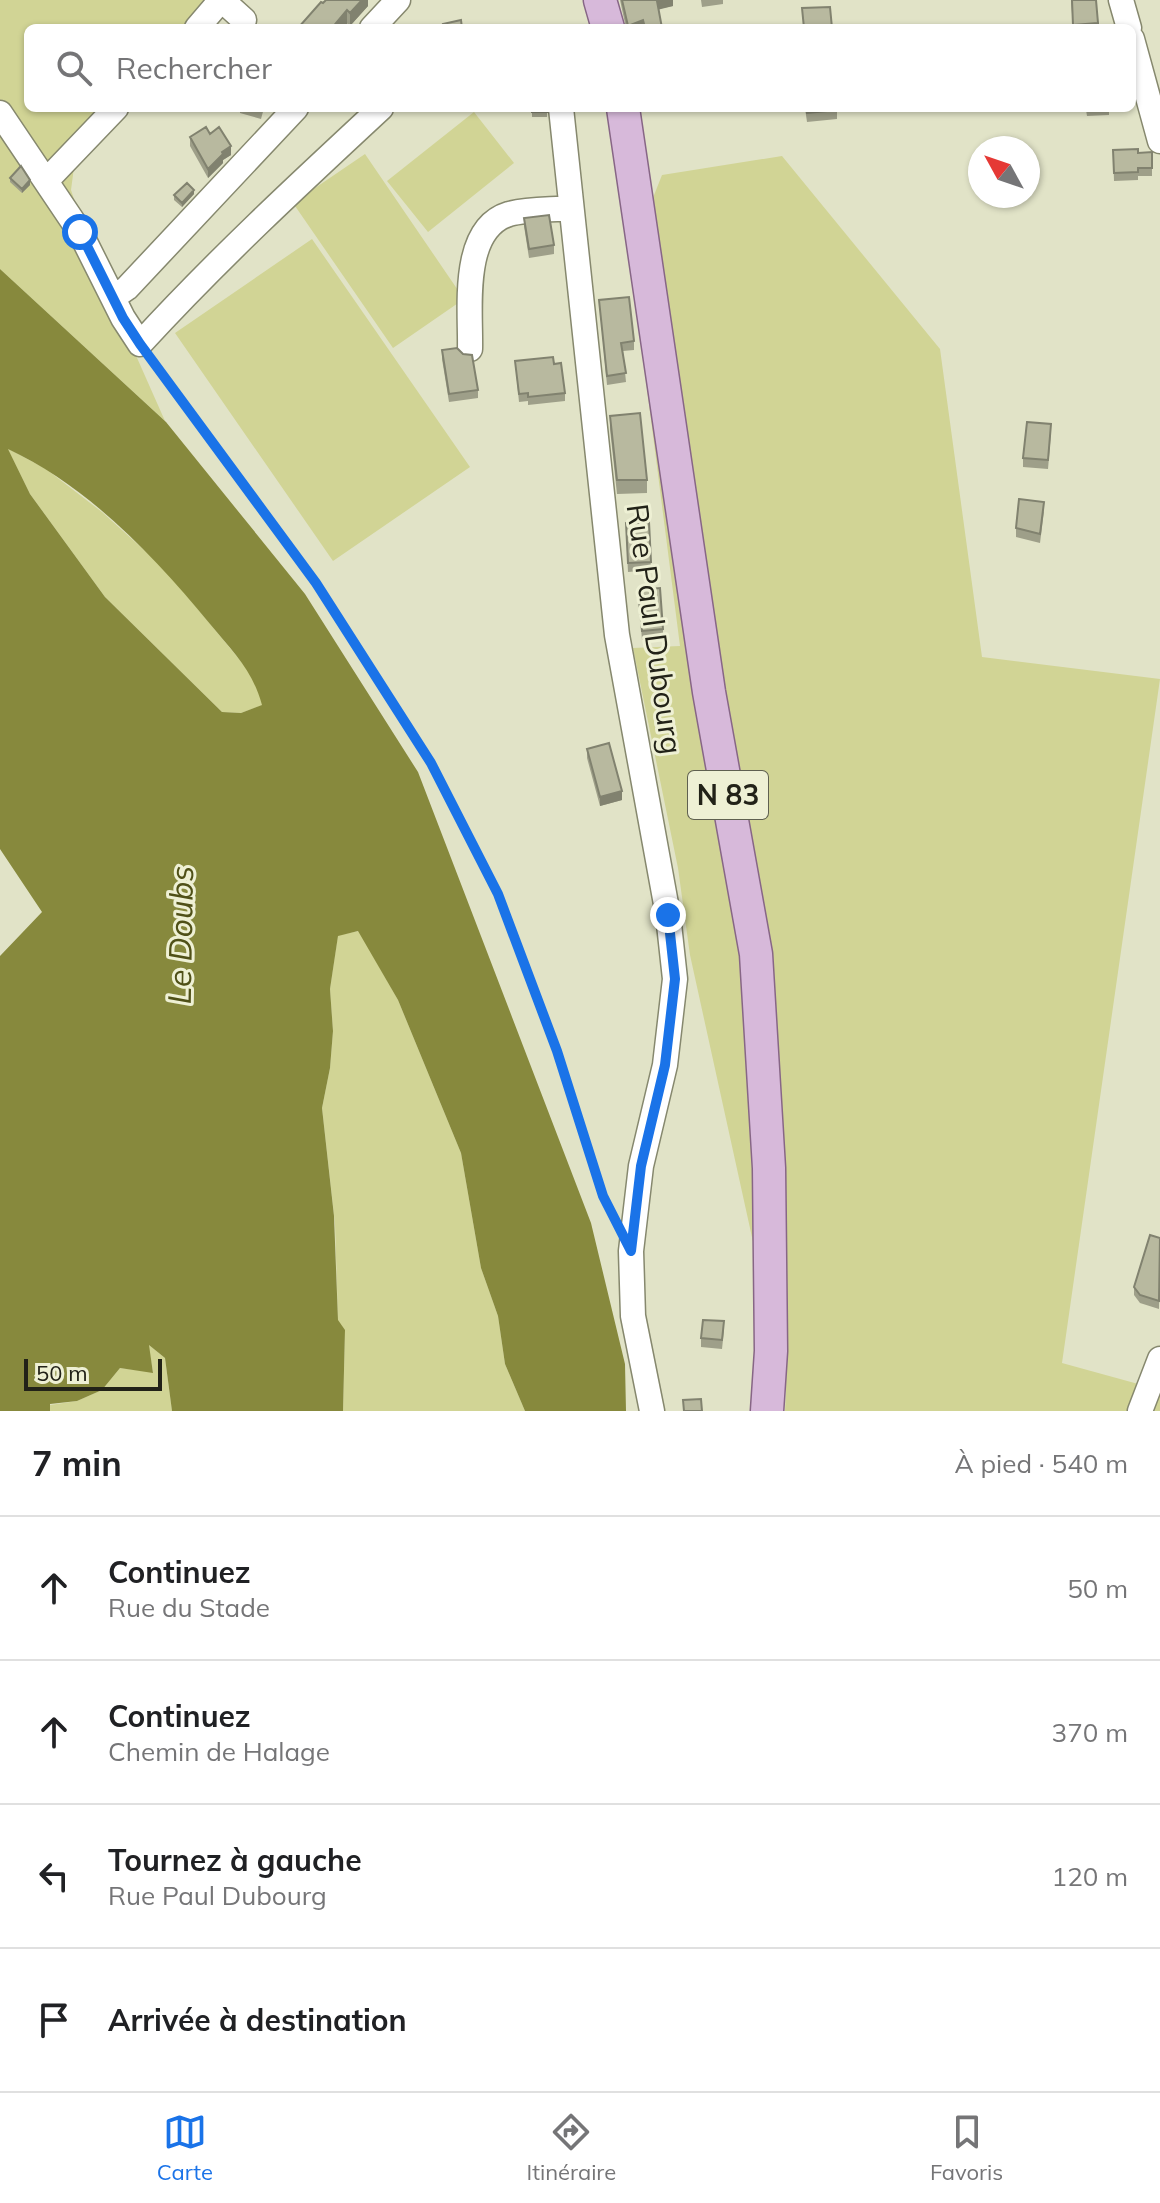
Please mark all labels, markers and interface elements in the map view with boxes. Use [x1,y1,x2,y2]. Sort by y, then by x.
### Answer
search box [24,24,1136,112]
icon: search [52,46,96,90]
text: Rechercher [116,49,272,87]
north arrow [968,136,1040,208]
route start [62,214,98,250]
street label: Rue Paul Dubourg [619,501,691,756]
road number: N 83 [688,771,768,819]
water label: Le Doubs [159,865,201,1005]
route end [650,897,686,933]
scale bar [24,1355,162,1391]
text: 50 m [36,1359,87,1387]
text: 7 min [32,1442,122,1485]
text: À pied · 540 m [955,1447,1128,1480]
text: Continuez [108,1553,251,1591]
icon: ahead [32,1566,76,1610]
text: 50 m [1067,1572,1128,1605]
text: Rue du Stade [108,1591,270,1624]
text: Continuez [108,1697,251,1735]
icon: ahead [32,1710,76,1754]
text: 370 m [1052,1716,1128,1749]
text: Chemin de Halage [108,1735,330,1768]
text: Tournez à gauche [108,1841,362,1879]
icon: left [32,1854,76,1898]
text: 120 m [1052,1860,1128,1893]
text: Rue Paul Dubourg [108,1879,327,1912]
icon: arrive [32,1998,76,2042]
text: Arrivée à destination [108,2001,407,2039]
tab: Carte [157,2110,213,2186]
tab: Itinéraire [527,2110,616,2186]
tab: Favoris [930,2110,1003,2186]

